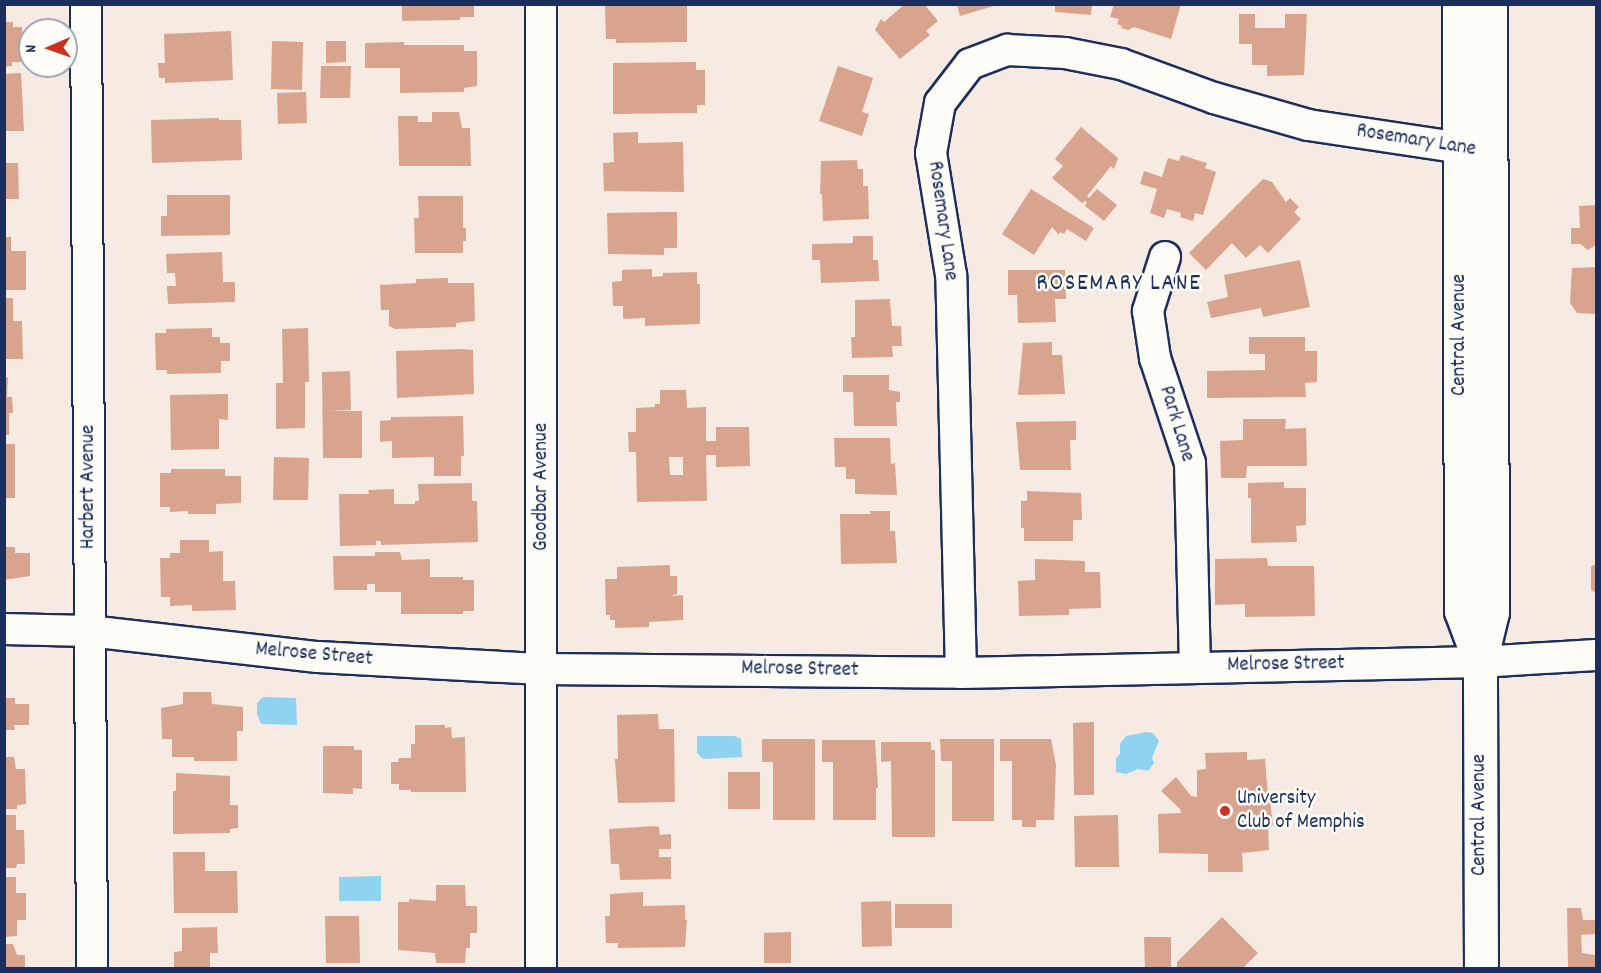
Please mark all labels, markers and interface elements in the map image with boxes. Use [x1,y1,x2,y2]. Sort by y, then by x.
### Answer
north arrow [18,18,78,78]
text: N [20,44,43,53]
street label: Rosemary Lane [1355,119,1477,163]
street label: Rosemary Lane [921,160,963,282]
district label: ROSEMARY LANE [1036,271,1202,299]
street label: Central Avenue [1447,274,1473,396]
street label: Park Lane [1153,383,1199,465]
street label: Goodbar Avenue [529,423,555,551]
street label: Harbert Avenue [76,425,102,549]
street label: Melrose Street [254,637,374,673]
street label: Melrose Street [1227,651,1345,679]
street label: Melrose Street [741,656,859,684]
street label: Central Avenue [1467,754,1493,876]
place label: University Club of Memphis [1237,786,1365,836]
marker: University Club of Memphis [1218,804,1232,818]

